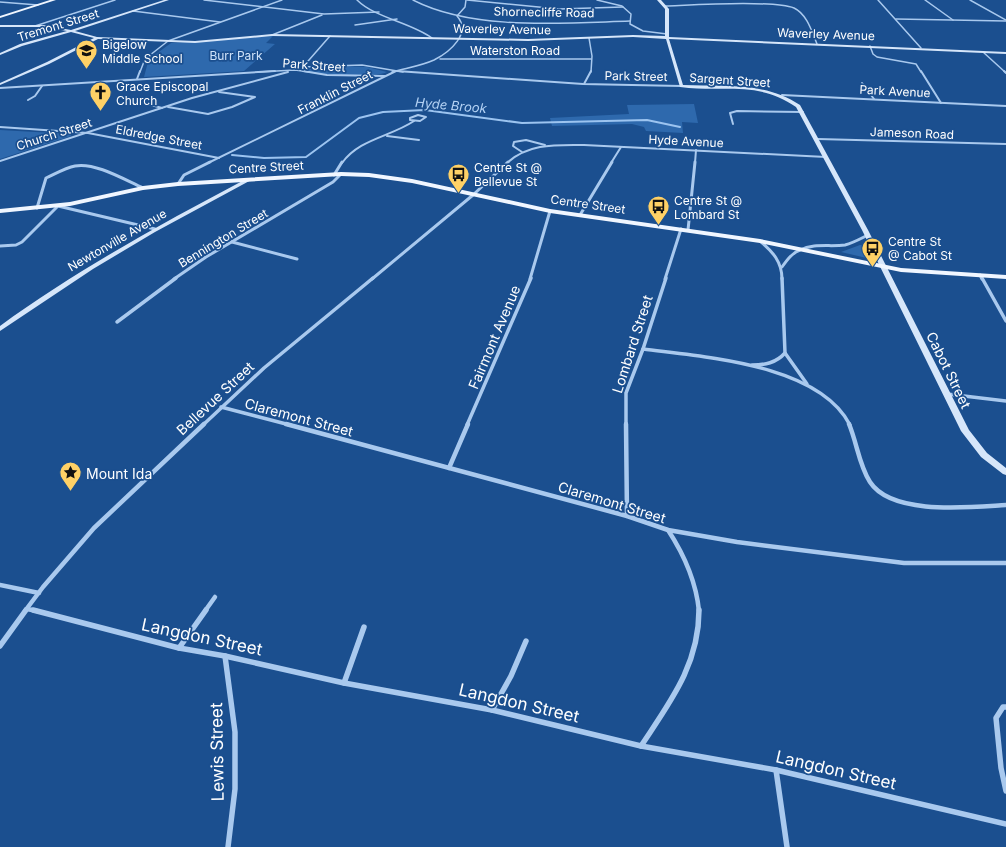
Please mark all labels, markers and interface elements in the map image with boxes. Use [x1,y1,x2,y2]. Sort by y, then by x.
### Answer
street label: Shornecliffe Road [493,4,595,20]
street label: Tremont Street [15,5,101,45]
street label: Waverley Avenue [453,21,551,37]
street label: Waverley Avenue [777,25,875,43]
place label: Bigelow Middle School [102,37,183,66]
school or university icon: Bigelow Middle School [73,38,99,71]
street label: Waterston Road [470,43,560,58]
park label: Burr Park [209,48,263,63]
street label: Park Street [282,55,346,75]
street label: Franklin Street [295,67,375,117]
street label: Park Street [604,68,668,84]
street label: Sargent Street [689,70,771,90]
place label: Grace Episcopal Church [116,79,208,108]
church icon: Grace Episcopal Church [87,80,113,113]
street label: Park Avenue [859,82,931,100]
water label: Hyde Brook [415,94,488,116]
street label: Church Street [14,115,94,153]
street label: Eldredge Street [115,121,204,153]
street label: Jameson Road [870,124,954,142]
street label: Hyde Avenue [648,132,724,150]
street label: Centre Street [228,158,304,176]
place label: Centre St @ Bellevue St [474,160,542,189]
bus stop icon: Centre St @ Bellevue St [445,161,471,194]
street label: Centre Street [550,191,626,217]
place label: Centre St @ Lombard St [674,193,742,222]
bus stop icon: Centre St @ Lombard St [645,194,671,227]
street label: Bennington Street [176,205,271,271]
street label: Newtonville Avenue [65,206,169,274]
place label: Centre St @ Cabot St [888,234,952,263]
bus stop icon: Centre St @ Cabot St [859,235,885,268]
street label: Fairmont Avenue [464,282,524,392]
street label: Lombard Street [608,292,656,395]
street label: Cabot Street [923,329,975,411]
street label: Bellevue Street [173,357,258,438]
street label: Claremont Street [243,394,356,440]
place icon: Mount Ida [57,460,83,493]
place label: Mount Ida [86,465,152,482]
street label: Claremont Street [556,478,668,527]
street label: Langdon Street [140,614,265,660]
street label: Langdon Street [457,679,582,727]
street label: Lewis Street [206,702,228,802]
street label: Langdon Street [774,746,899,794]

